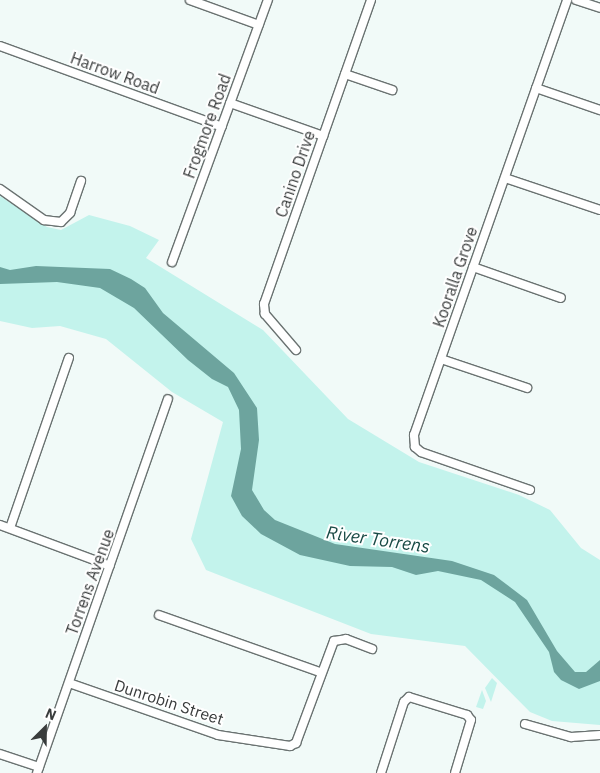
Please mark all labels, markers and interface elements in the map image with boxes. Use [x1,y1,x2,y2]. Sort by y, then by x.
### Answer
street label: Harrow Road [68,48,162,98]
street label: Frogmore Road [179,71,235,181]
street label: Canino Drive [271,128,319,220]
street label: Kooralla Grove [429,224,481,330]
water label: River Torrens [325,522,431,558]
street label: Torrens Avenue [62,526,118,638]
street label: Dunrobin Street [112,675,226,729]
north arrow [20,703,70,753]
text: N [43,704,59,724]

